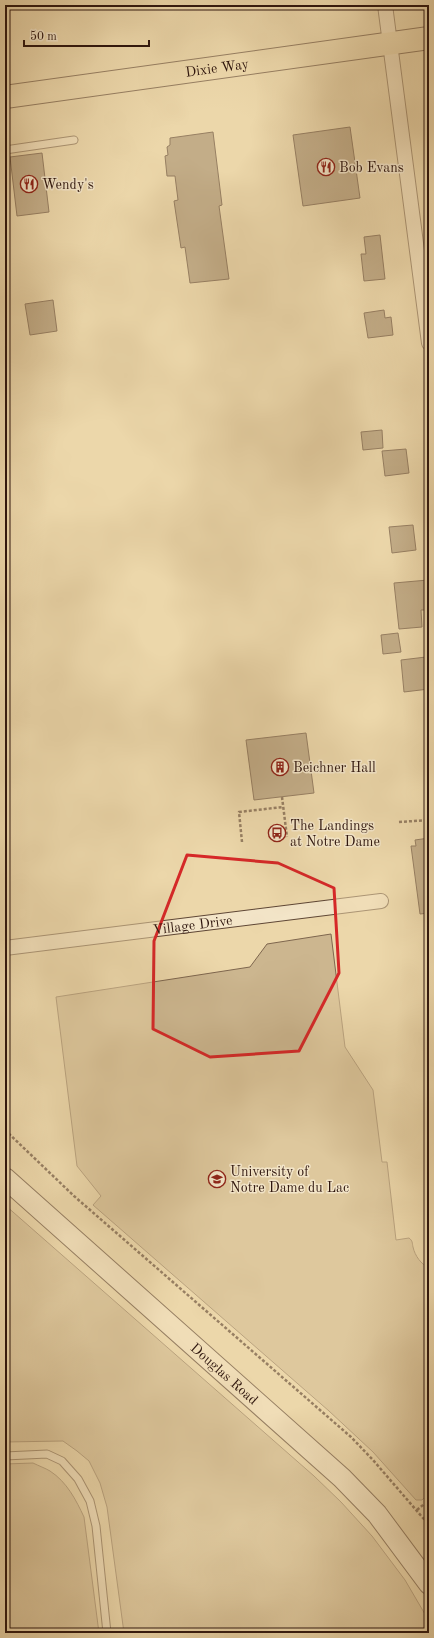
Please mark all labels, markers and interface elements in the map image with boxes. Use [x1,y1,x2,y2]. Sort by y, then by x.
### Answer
scale bar [24,22,149,48]
text: 50 m [30,30,57,43]
street label: Dixie Way [184,57,250,80]
restaurant icon: Bob Evans [316,157,336,177]
place label: Bob Evans [339,161,404,175]
restaurant icon: Wendy's [19,174,39,194]
place label: Wendy's [42,178,94,192]
building icon: Beichner Hall [270,757,290,777]
place label: Beichner Hall [293,761,376,775]
place label: The Landings at Notre Dame [290,819,380,849]
bus stop icon: The Landings at Notre Dame [267,823,287,843]
street label: Village Drive [152,914,233,937]
place label: University of Notre Dame du Lac [230,1165,349,1195]
school or university icon: University of Notre Dame du Lac [207,1169,227,1189]
street label: Douglas Road [188,1341,260,1408]

